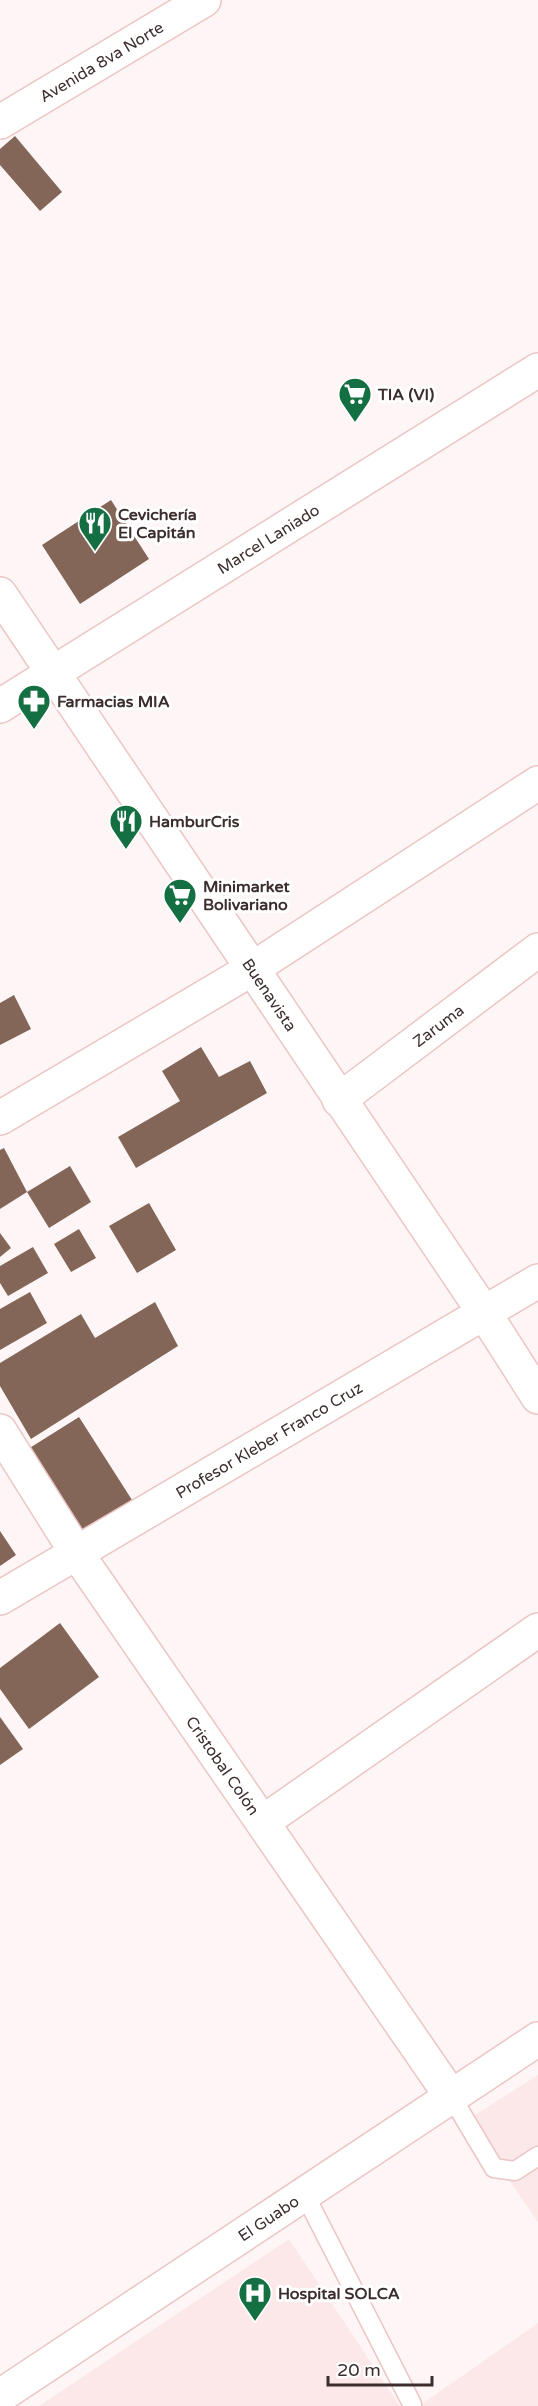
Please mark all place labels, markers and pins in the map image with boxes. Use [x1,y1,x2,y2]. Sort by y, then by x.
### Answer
supermarket icon: TIA (VI) [337,376,373,423]
place label: TIA (VI) [377,385,434,405]
restaurant icon: Cevichería El Capitán [77,505,113,552]
place label: Cevichería El Capitán [118,505,197,543]
pharmacy icon: Farmacias MIA [16,683,52,730]
place label: Farmacias MIA [57,692,170,712]
restaurant icon: HamburCris [108,803,144,850]
place label: HamburCris [149,812,240,832]
supermarket icon: Minimarket Bolivariano [162,877,198,924]
place label: Minimarket Bolivariano [203,877,290,915]
hospital icon: Hospital SOLCA [237,2275,273,2322]
place label: Hospital SOLCA [278,2284,400,2304]

